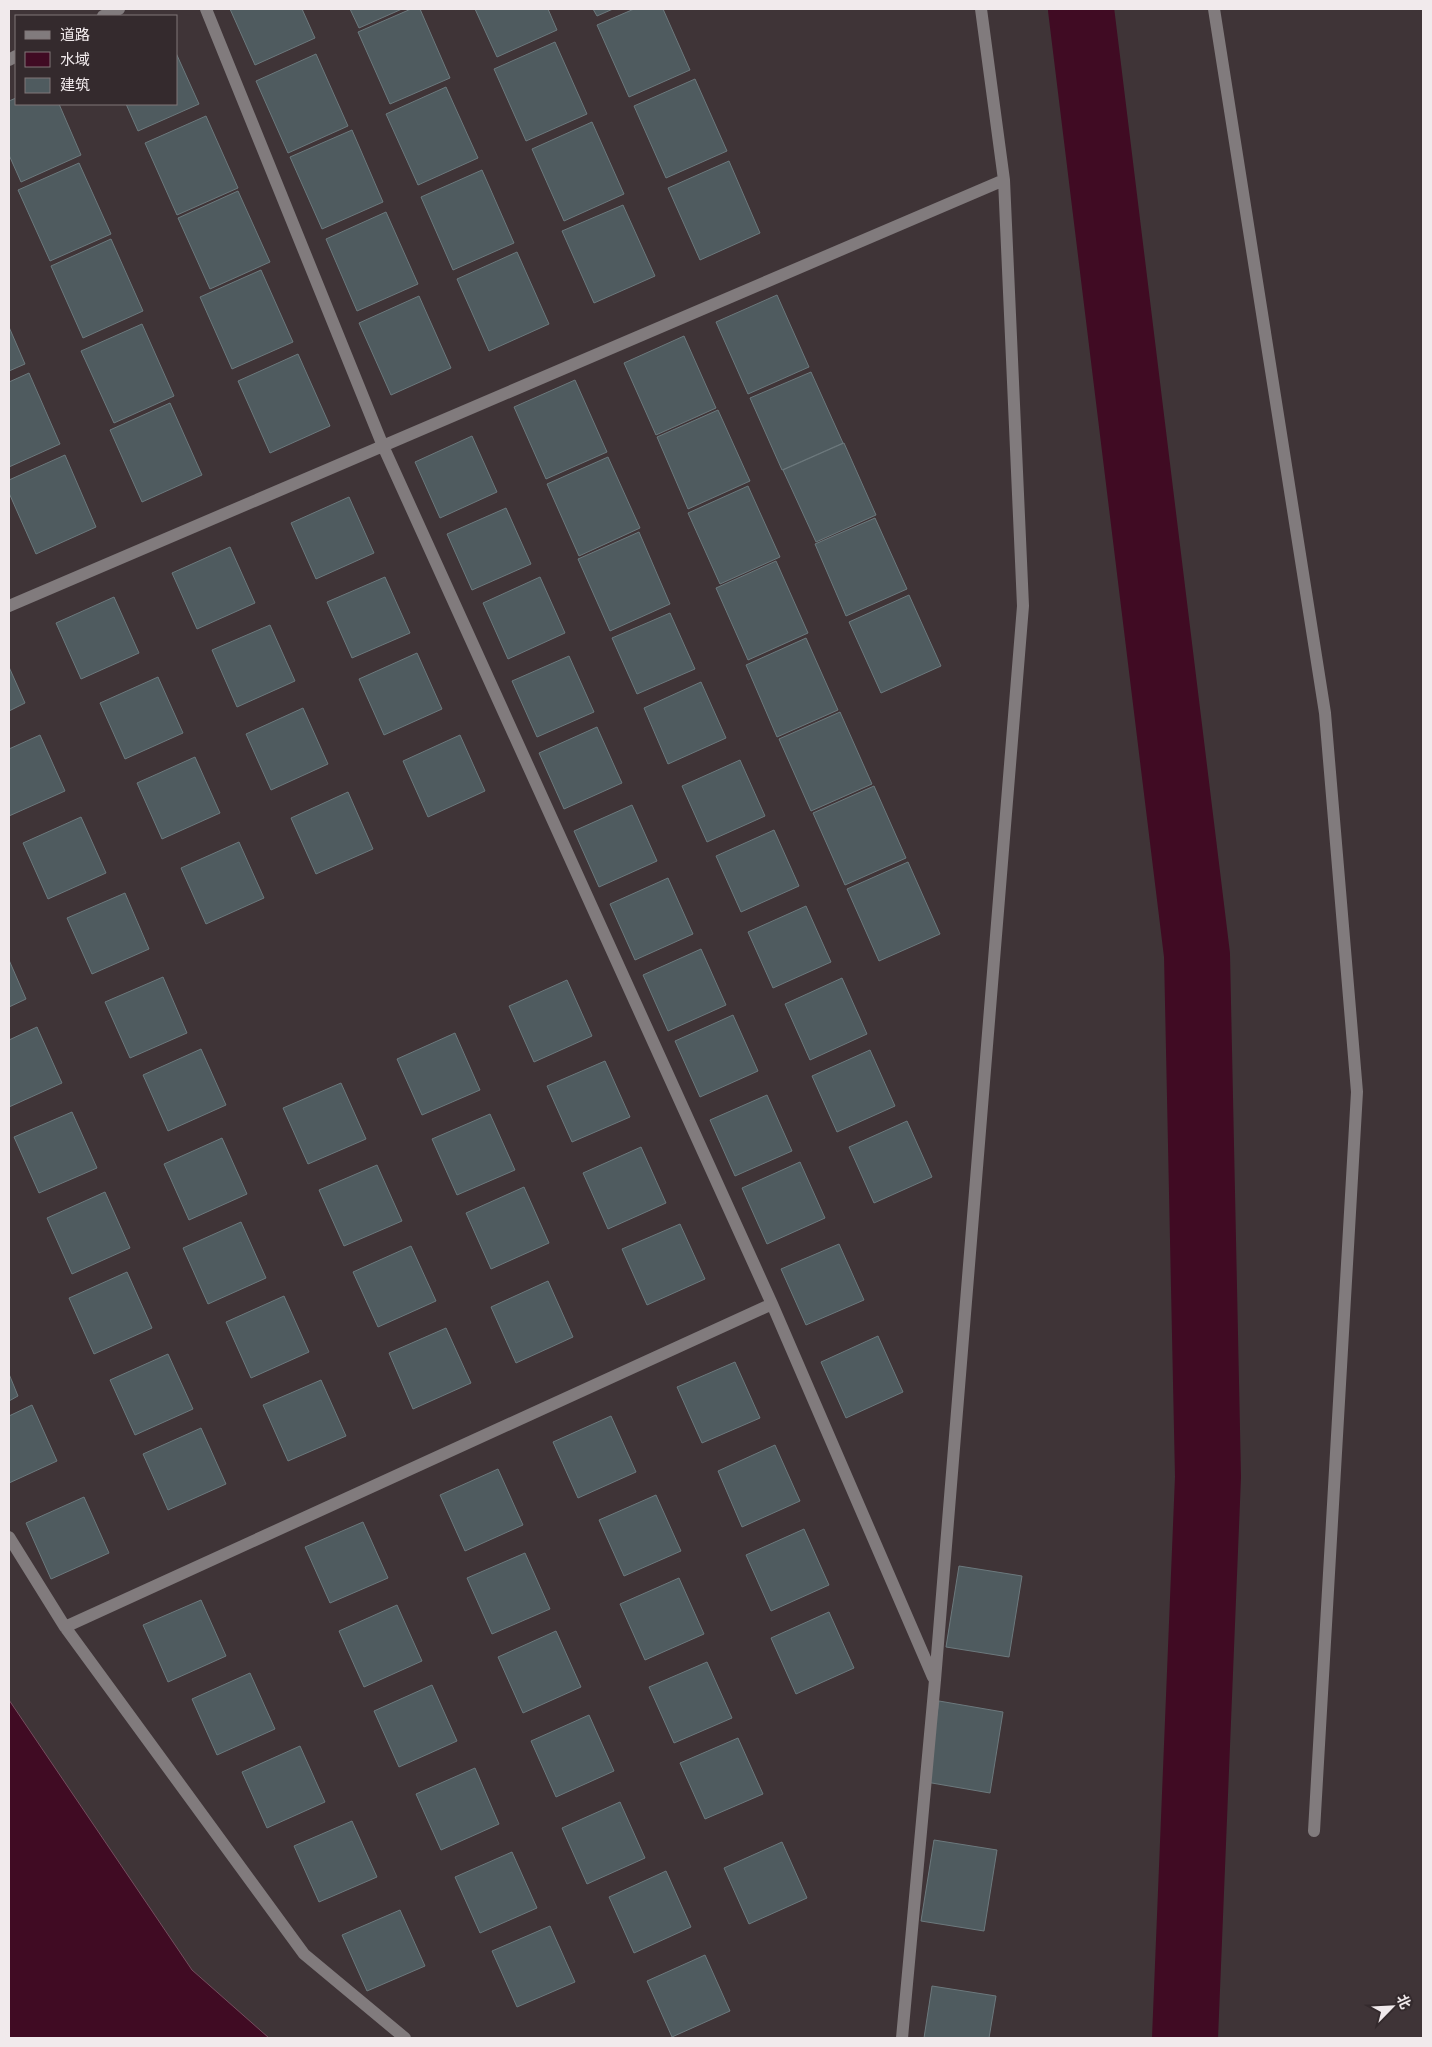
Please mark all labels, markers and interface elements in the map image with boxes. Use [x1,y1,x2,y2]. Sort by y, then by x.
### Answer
legend [15,15,178,105]
text: 道路 [60,26,90,43]
text: 水域 [60,51,90,68]
text: 建筑 [60,76,90,93]
north arrow [1367,1982,1417,2032]
text: 北 [1394,1992,1414,2011]

